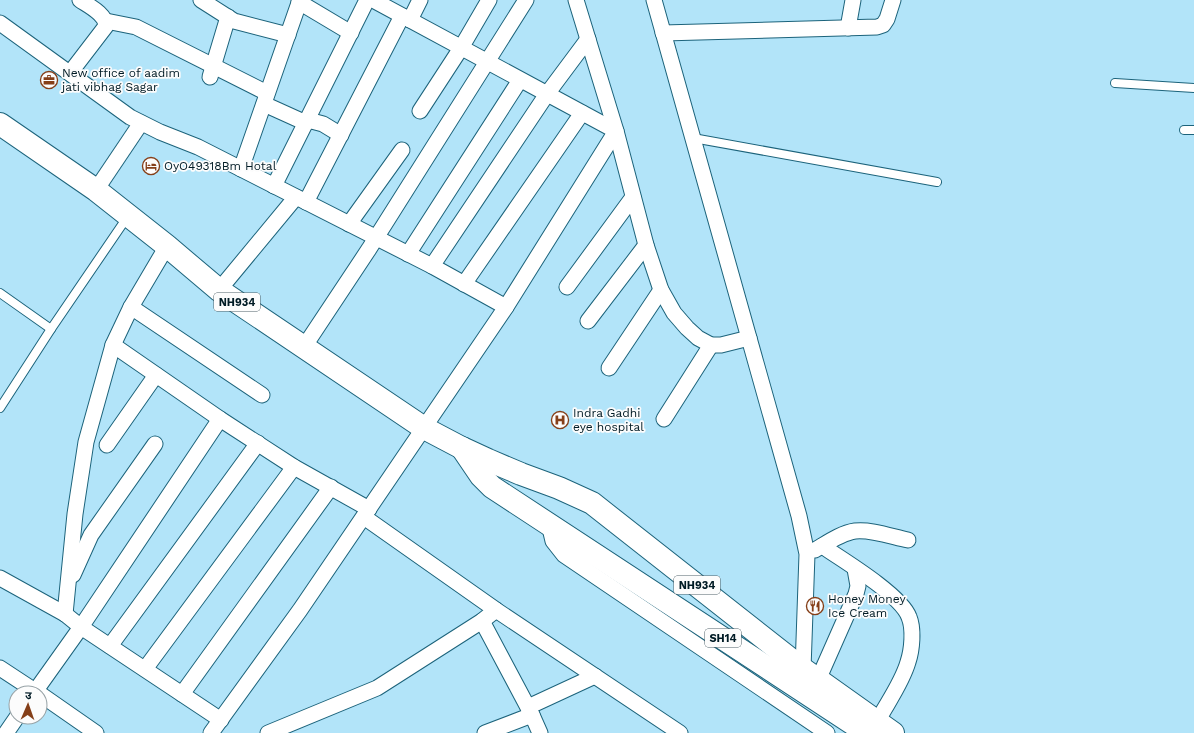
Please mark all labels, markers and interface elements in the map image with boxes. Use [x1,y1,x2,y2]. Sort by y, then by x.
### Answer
place label: New office of aadim jati vibhag Sagar [61,66,180,94]
office icon: New office of aadim jati vibhag Sagar [39,70,59,90]
hotel icon: OyO49318Bm Hotal [141,156,161,176]
place label: OyO49318Bm Hotal [164,159,277,173]
road number: NH934 [214,293,260,311]
place label: Indra Gadhi eye hospital [573,406,644,434]
hospital icon: Indra Gadhi eye hospital [550,410,570,430]
road number: NH934 [674,576,720,594]
place label: Honey Money Ice Cream [828,592,906,620]
restaurant icon: Honey Money Ice Cream [805,596,825,616]
road number: SH14 [705,629,741,647]
north arrow [8,685,48,725]
text: उ [25,689,32,702]

